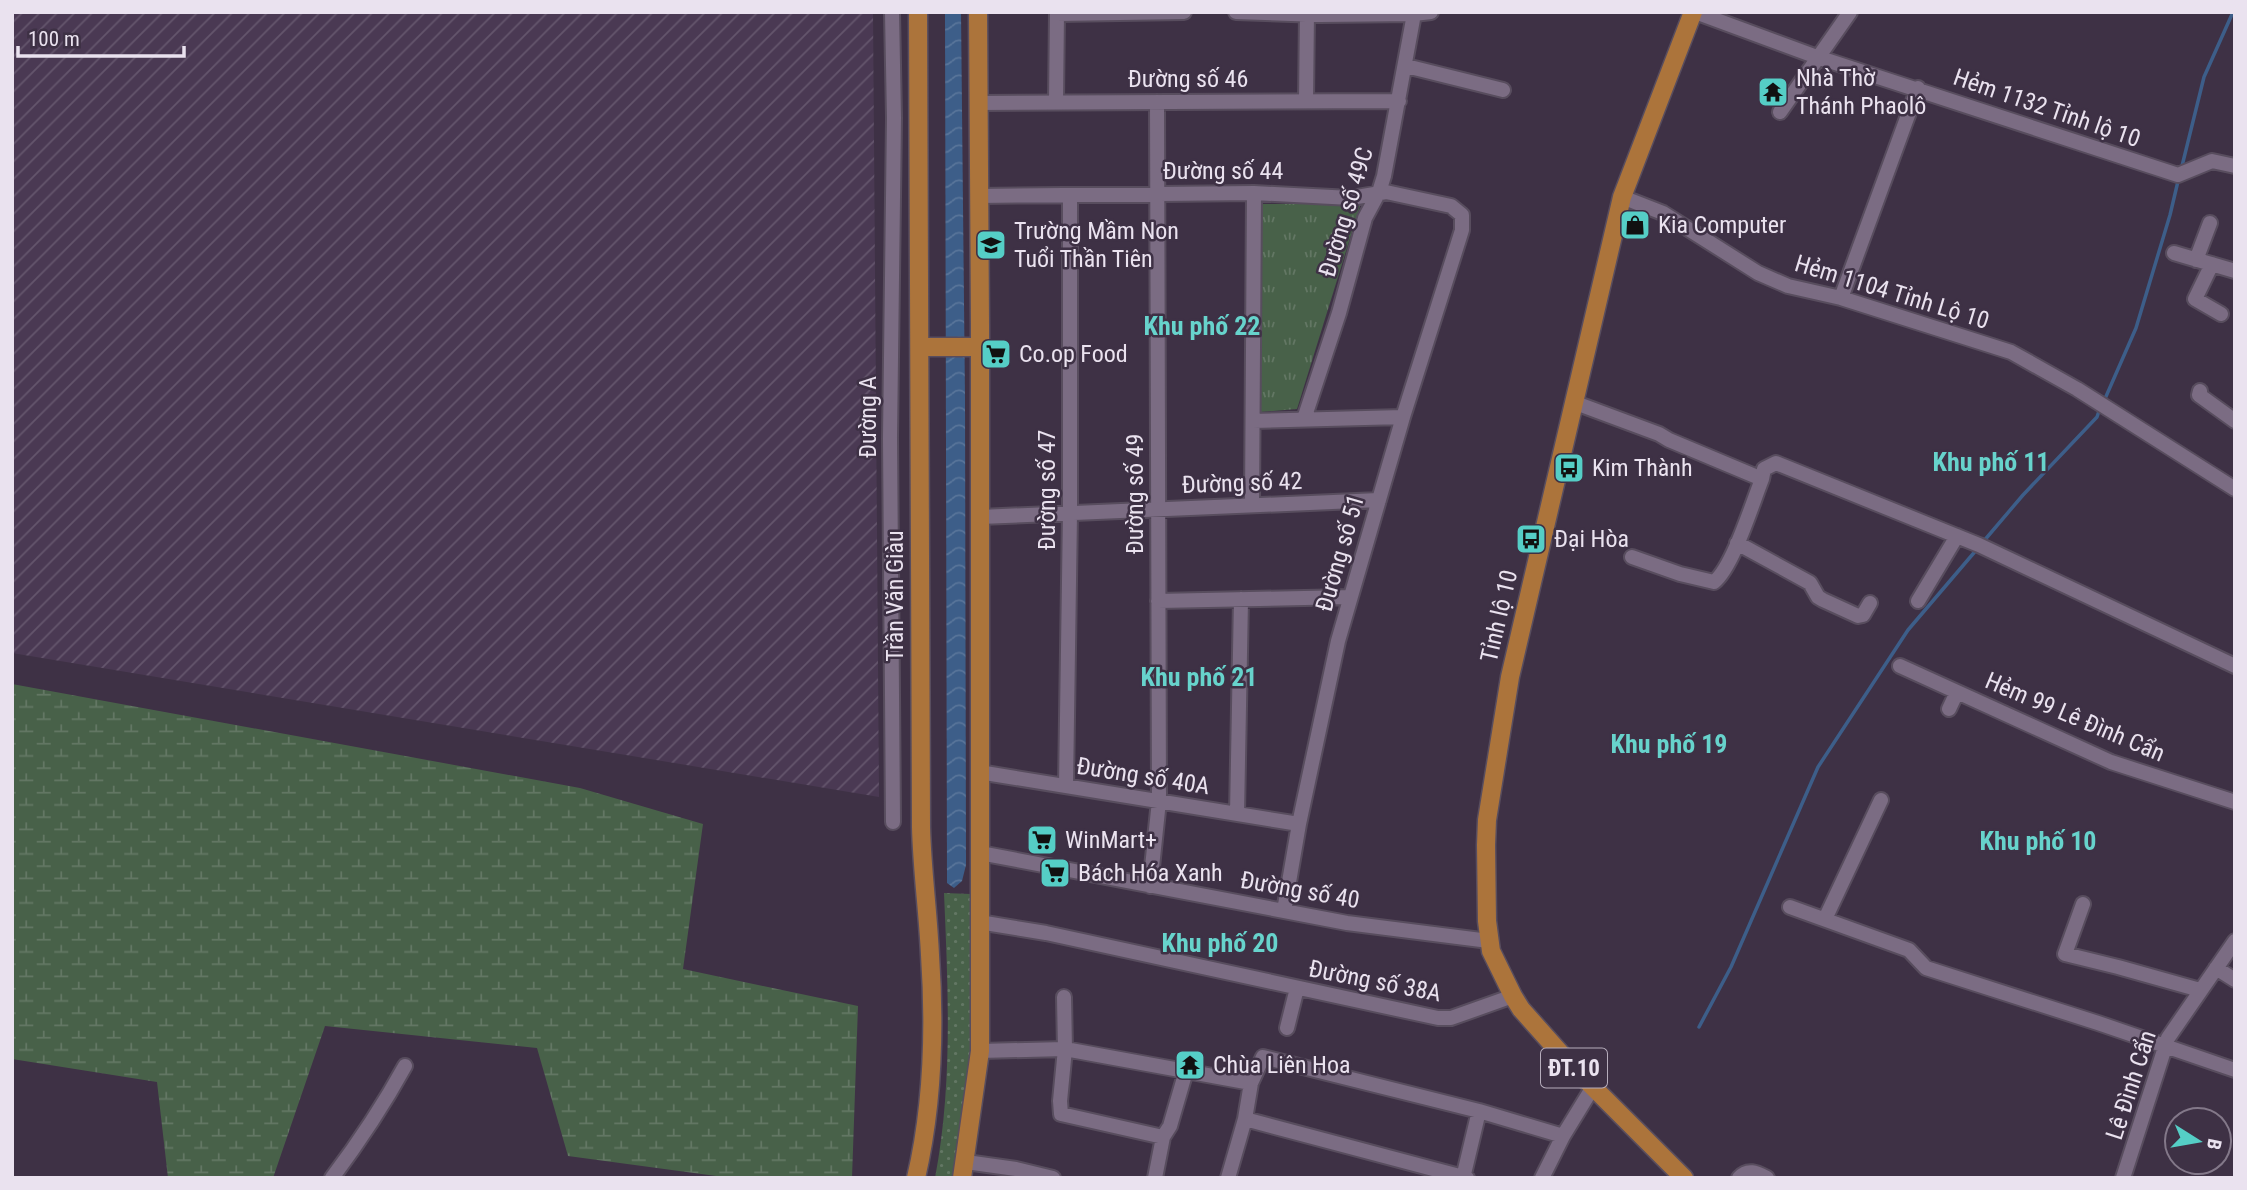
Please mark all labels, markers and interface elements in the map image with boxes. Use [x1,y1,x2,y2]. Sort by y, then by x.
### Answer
scale bar [18,14,184,58]
text: 100 m [28,27,80,51]
street label: Hẻm 1132 Tỉnh lộ 10 [1950,63,2144,153]
place label: Nhà Thờ Thánh Phaolô [1796,64,1926,120]
street label: Đường số 46 [1128,65,1248,93]
temple icon: Nhà Thờ Thánh Phaolô [1756,75,1790,109]
street label: Đường số 49C [1313,144,1379,280]
street label: Đường số 44 [1163,157,1283,185]
shop icon: Kia Computer [1618,208,1652,242]
place label: Kia Computer [1658,211,1786,239]
place label: Trường Mầm Non Tuổi Thần Tiên [1014,217,1179,273]
school or university icon: Trường Mầm Non Tuổi Thần Tiên [974,228,1008,262]
street label: Hẻm 1104 Tỉnh Lộ 10 [1791,249,1993,335]
district label: Khu phố 22 [1144,311,1260,341]
supermarket icon: Co.op Food [979,337,1013,371]
place label: Co.op Food [1019,340,1128,368]
street label: Đường A [854,376,882,458]
street label: Đường số 47 [1033,430,1061,550]
street label: Đường số 49 [1121,434,1149,554]
district label: Khu phố 11 [1933,447,2049,477]
bus stop icon: Kim Thành [1552,451,1586,485]
place label: Kim Thành [1592,454,1693,482]
street label: Đường số 42 [1181,467,1303,499]
street label: Đường số 51 [1310,491,1370,615]
bus stop icon: Đại Hòa [1514,522,1548,556]
place label: Đại Hòa [1554,525,1629,553]
street label: Trần Văn Giàu [881,530,909,662]
street label: Tỉnh lộ 10 [1475,567,1523,665]
district label: Khu phố 21 [1141,662,1257,692]
street label: Hẻm 99 Lê Đình Cẩn [1981,667,2169,767]
district label: Khu phố 19 [1611,729,1727,759]
street label: Đường số 40A [1074,752,1212,800]
supermarket icon: WinMart+ [1025,823,1059,857]
place label: WinMart+ [1065,826,1157,854]
district label: Khu phố 10 [1980,826,2096,856]
supermarket icon: Bách Hóa Xanh [1038,856,1072,890]
place label: Bách Hóa Xanh [1078,859,1223,887]
street label: Đường số 40 [1238,866,1362,914]
district label: Khu phố 20 [1162,928,1278,958]
street label: Đường số 38A [1306,954,1444,1008]
street label: Lê Đình Cẩn [2100,1027,2162,1143]
temple icon: Chùa Liên Hoa [1173,1048,1207,1082]
road number: ĐT.10 [1541,1049,1607,1088]
place label: Chùa Liên Hoa [1213,1051,1351,1079]
north arrow [2163,1106,2233,1176]
text: B [2202,1137,2227,1152]

